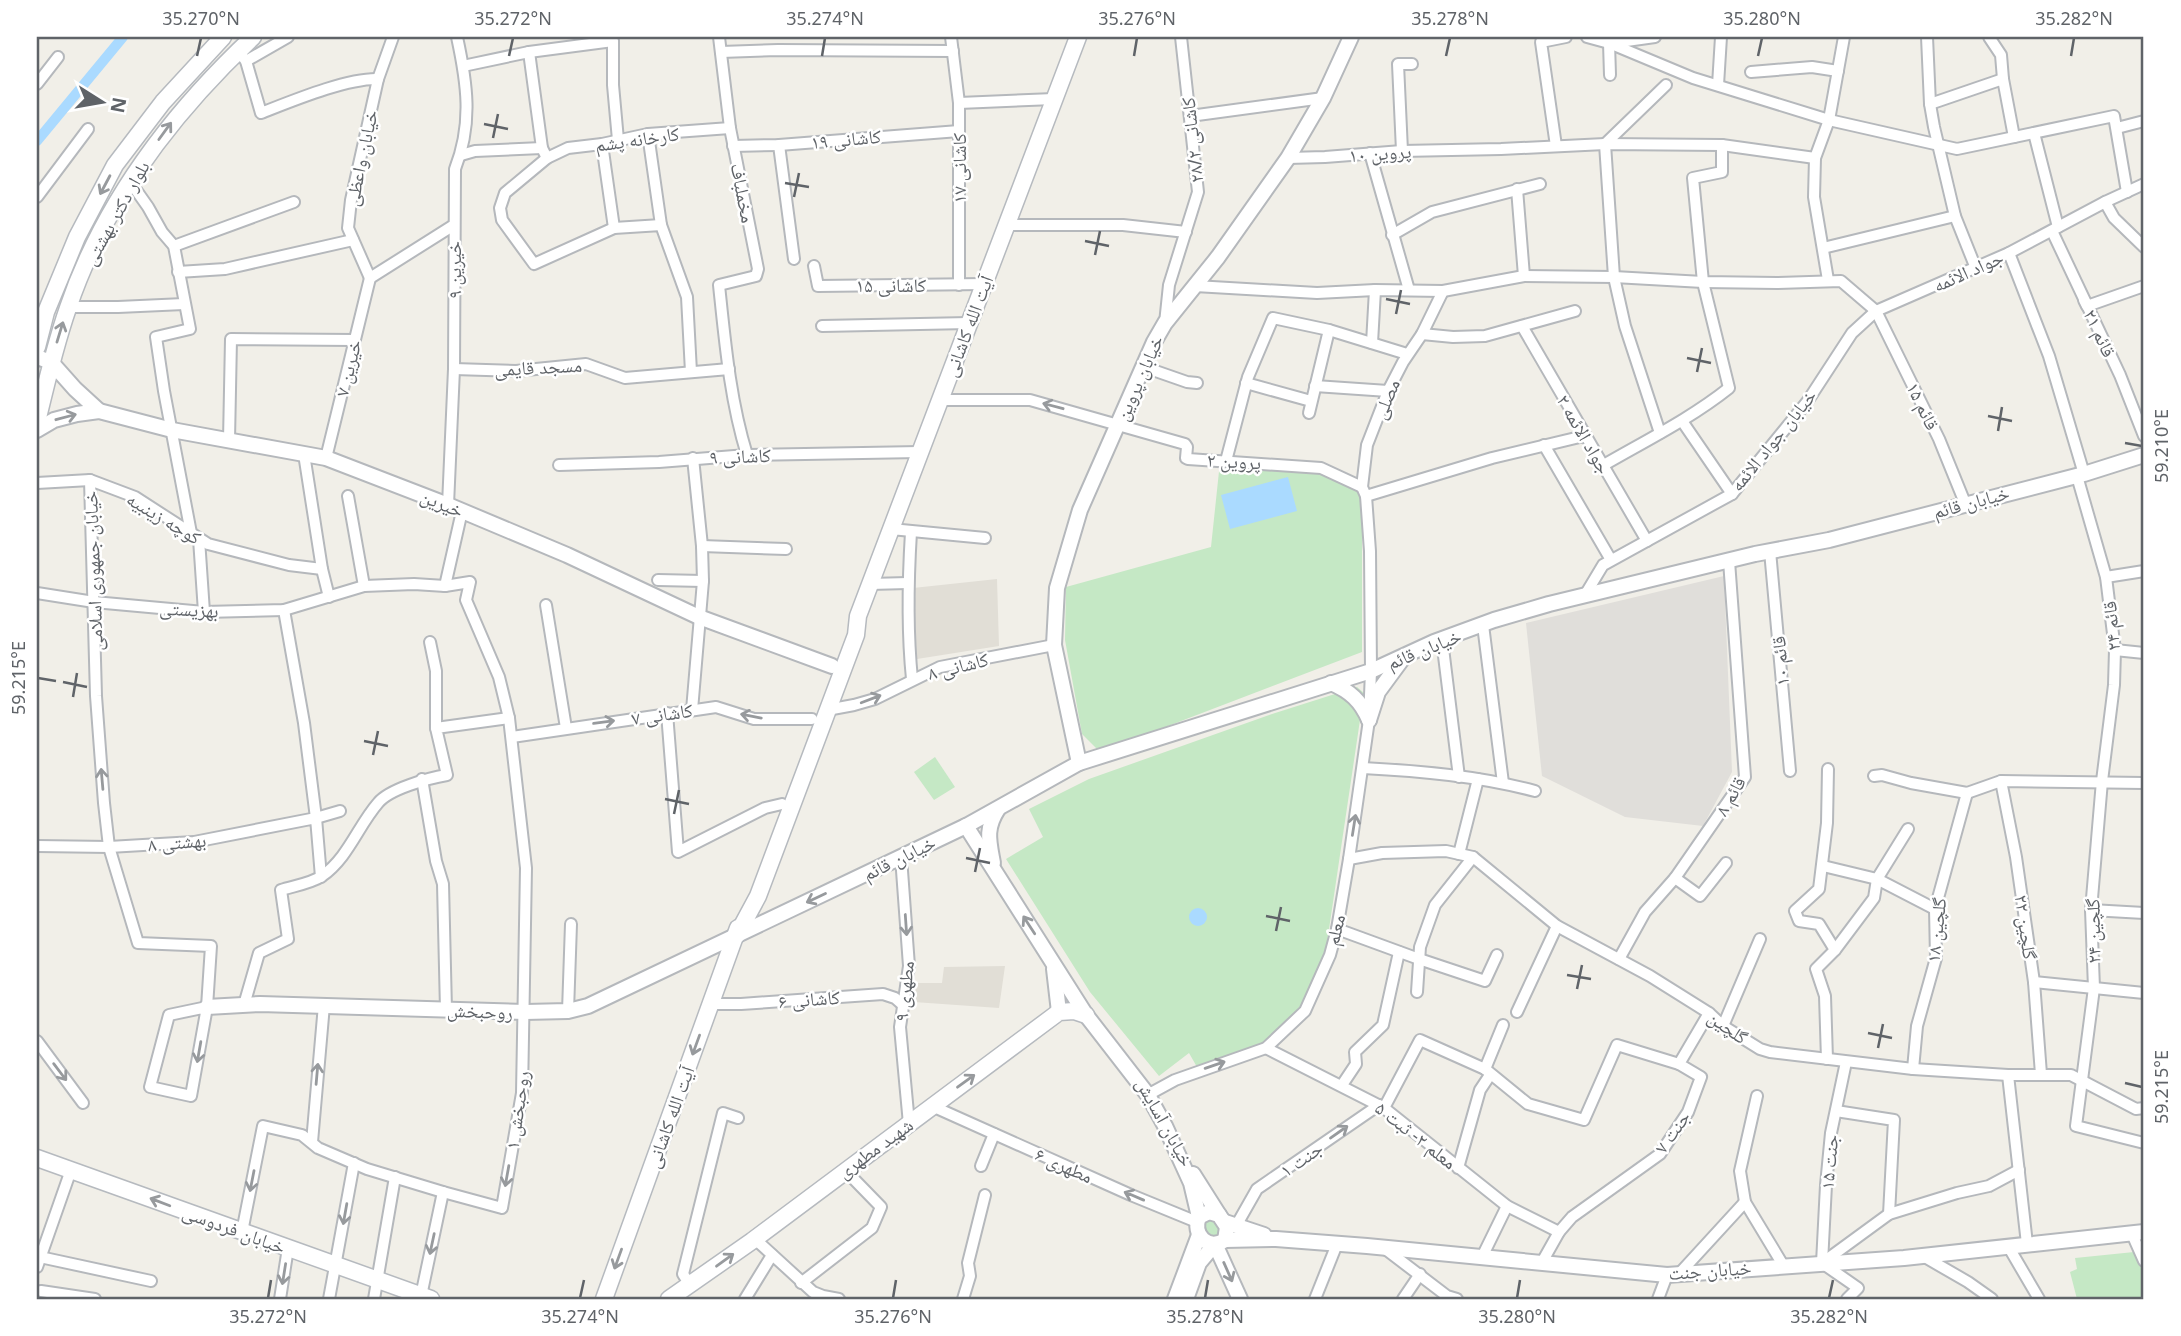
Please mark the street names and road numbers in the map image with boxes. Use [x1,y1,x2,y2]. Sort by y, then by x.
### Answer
street label: کاشانی ۲۸/۲ [1175,96,1209,184]
street label: خیابان واعظی [338,107,384,209]
street label: کارخانه پشم [593,120,681,158]
street label: کاشانی ۱۹ [810,123,882,155]
street label: کاشانی ۱۷ [946,133,972,203]
street label: پروین ۱۰ [1348,138,1412,168]
street label: بلوار دکتر بهشتی [77,156,155,270]
street label: مخملباف [724,161,762,225]
street label: خیرین ۹ [441,241,467,299]
street label: جواد الائمه [1929,244,2007,298]
street label: آیت الله کاشانی [937,271,1000,380]
street label: کاشانی ۱۵ [856,272,926,298]
street label: قائم ۲۱ [2078,305,2122,361]
street label: خیابان پروین [1109,331,1169,425]
street label: خیرین ۷ [328,337,368,399]
street label: مسجد قایمی [493,352,583,382]
street label: مصلی [1366,375,1406,423]
street label: قائم ۱۵ [1900,378,1946,434]
street label: خیابان جواد الائمه [1724,384,1822,496]
street label: جواد الائمه ۲ [1551,389,1617,479]
street label: کاشانی ۹ [709,442,771,470]
street label: پروین ۲ [1206,447,1262,475]
street label: خیابان قائم [1930,479,2012,525]
street label: خیرین [417,483,467,523]
street label: کوچه زینبیه [122,486,206,551]
street label: خیابان جمهوری اسلامی [77,490,109,652]
street label: بهزیستی [159,594,219,624]
street label: قائم ۲۴ [2096,600,2126,652]
street label: خیابان قائم [1383,622,1465,676]
street label: قائم ۱۰ [1765,635,1795,687]
street label: کاشانی ۸ [925,646,991,686]
street label: کاشانی ۷ [630,697,694,731]
street label: قائم ۸ [1708,772,1752,820]
street label: بهشتی ۸ [147,827,207,857]
street label: خیابان قائم [858,829,940,887]
street label: گلچین ۲۲ [2009,893,2043,961]
street label: گلچین ۱۸ [1920,896,1952,964]
street label: گلچین ۲۴ [2079,898,2107,964]
street label: معلم [1319,912,1351,948]
street label: مطهری ۹ [888,959,920,1023]
street label: کاشانی ۶ [777,984,841,1014]
street label: روحبخش [447,997,513,1025]
street label: گلچین [1703,1004,1753,1050]
street label: آیت الله کاشانی [640,1061,701,1171]
street label: روحبخش ۱ [499,1069,535,1151]
street label: خیابان آسایش [1130,1073,1200,1171]
street label: معلم ۲- ثبت ۵ [1370,1095,1462,1175]
street label: جنت ۷ [1648,1105,1696,1159]
street label: شهید مطهری [832,1112,918,1184]
street label: جنت ۱۵ [1814,1133,1844,1191]
street label: جنت ۱ [1274,1135,1328,1183]
street label: مطهری ۶ [1031,1141,1097,1189]
street label: خیابان فردوسی [179,1198,289,1260]
street label: خیابان جنت [1668,1254,1752,1286]

